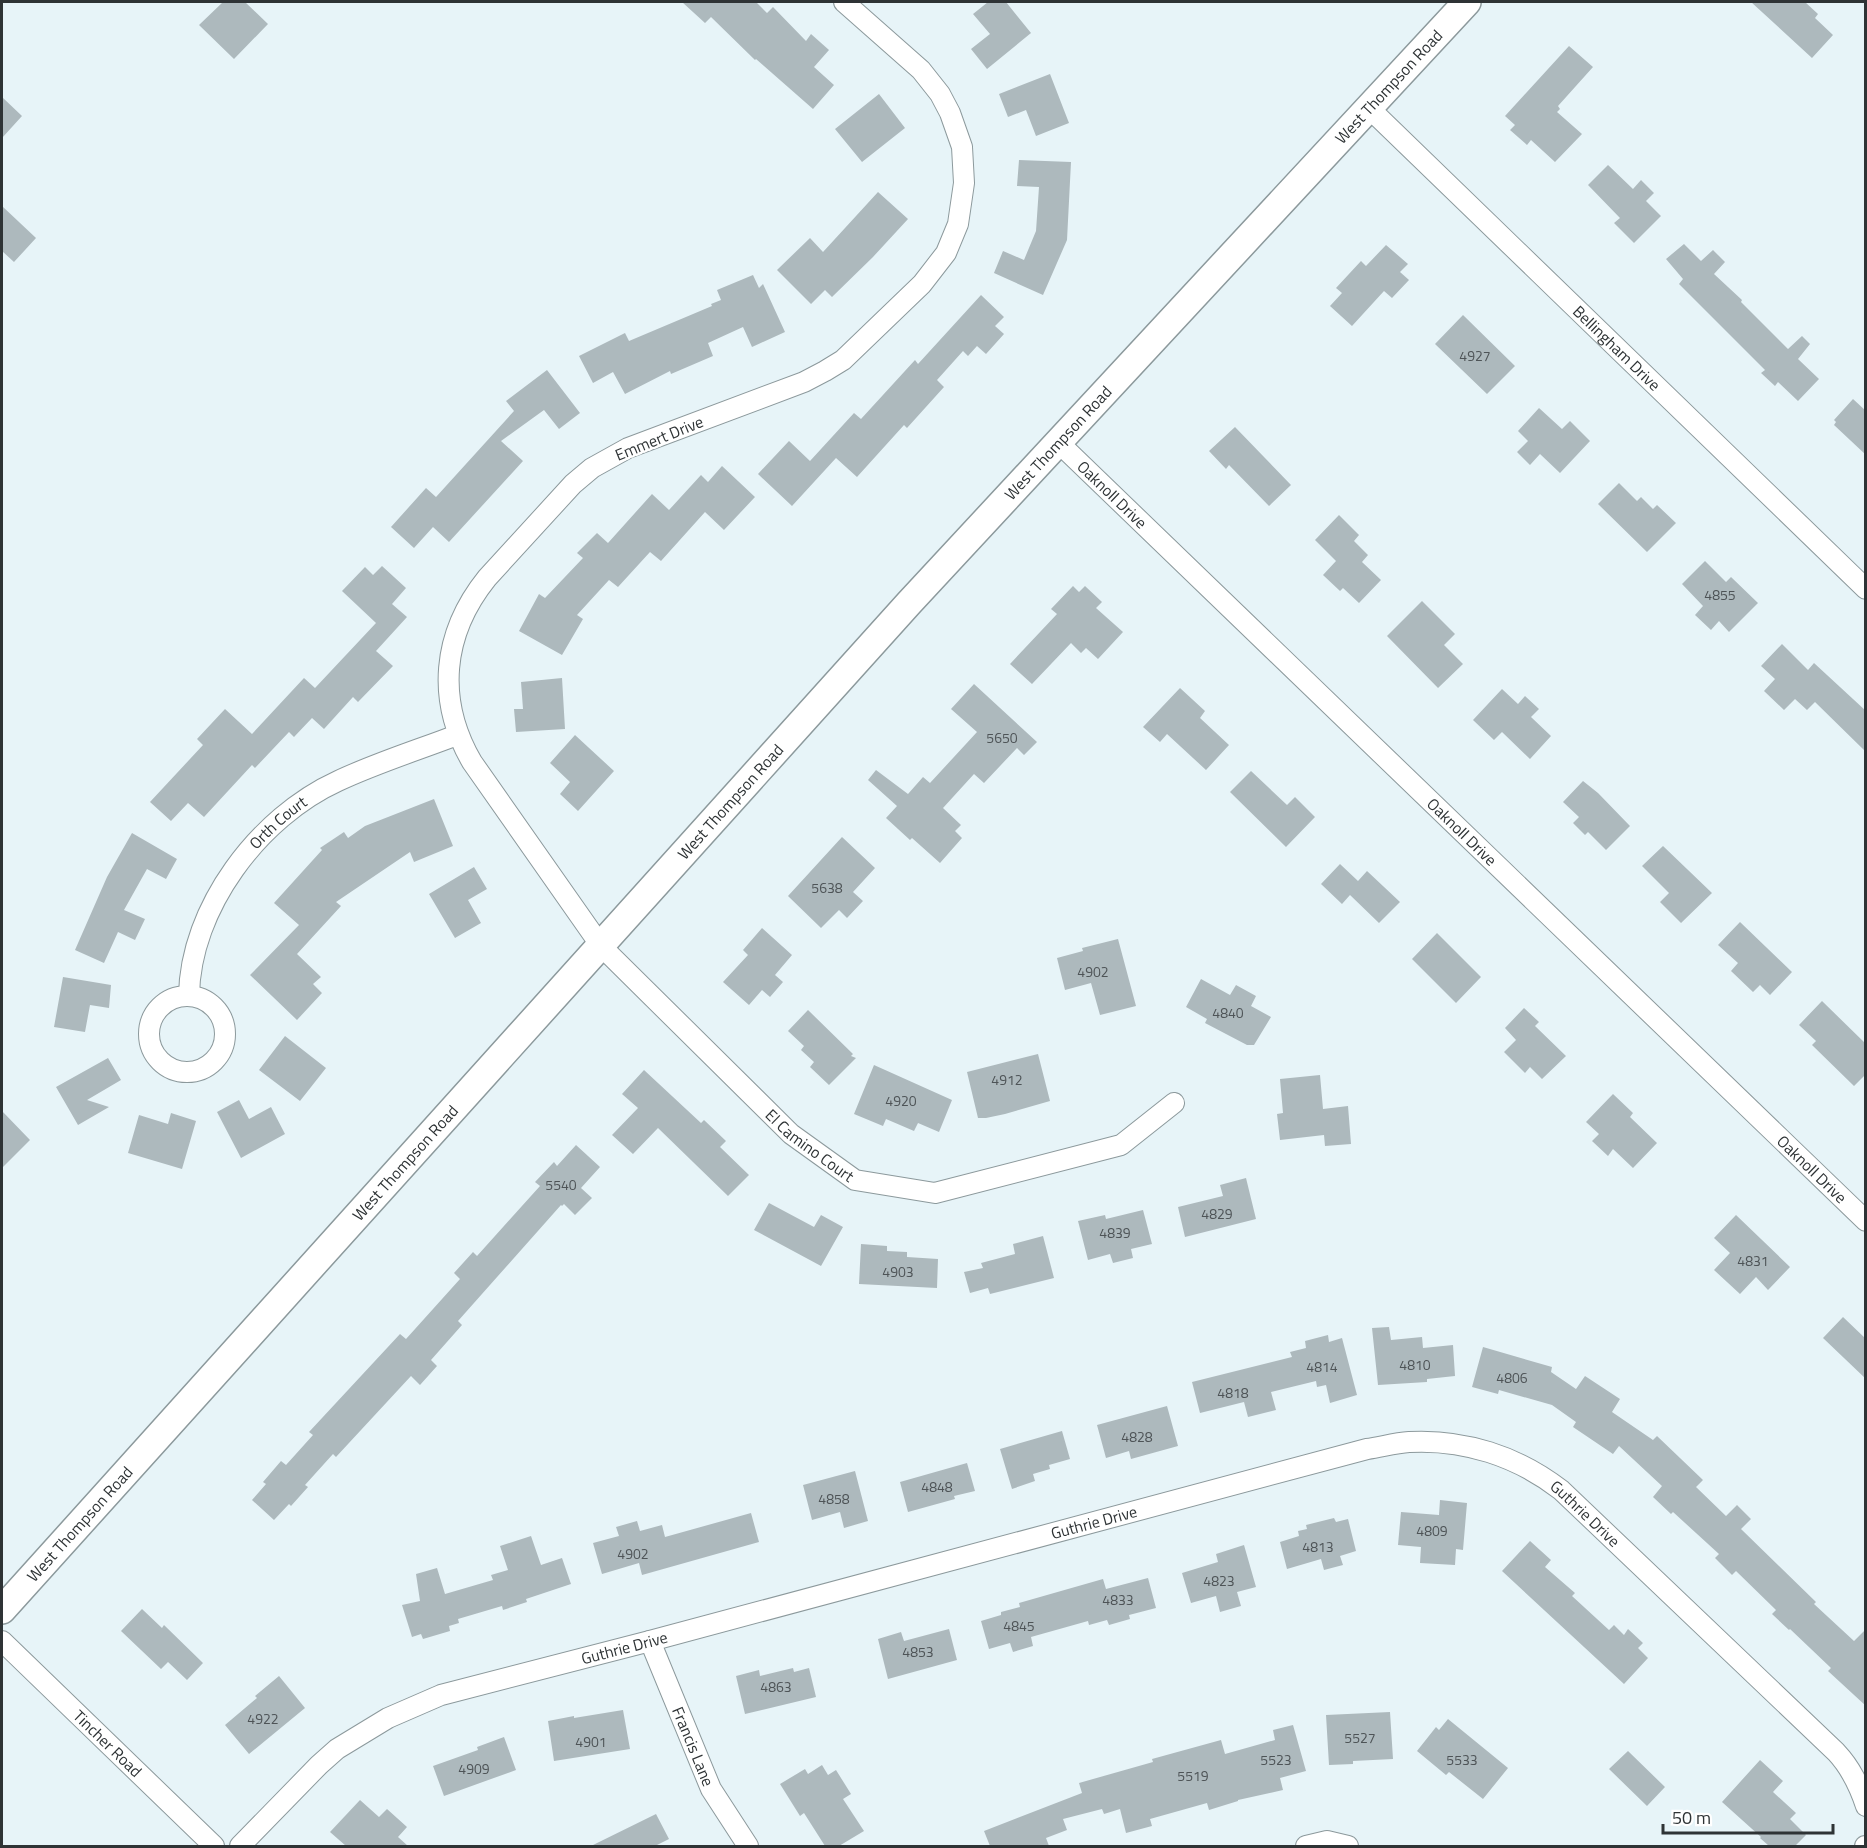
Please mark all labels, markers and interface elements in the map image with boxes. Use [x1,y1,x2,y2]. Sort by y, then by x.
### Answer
street label: West Thompson Road [1329,24,1448,149]
street label: Bellingham Drive [1567,300,1666,396]
house number: 4927 [1459,345,1491,366]
street label: West Thompson Road [999,380,1117,505]
street label: Emmert Drive [611,409,707,467]
street label: Oaknoll Drive [1072,455,1153,534]
house number: 4855 [1704,584,1736,605]
house number: 5650 [986,727,1018,748]
street label: West Thompson Road [672,738,789,865]
street label: Orth Court [243,790,312,854]
street label: Oaknoll Drive [1422,792,1503,871]
house number: 5638 [811,877,843,898]
house number: 4902 [1077,961,1109,982]
house number: 4840 [1212,1002,1244,1023]
house number: 4912 [991,1069,1023,1090]
house number: 4920 [885,1090,917,1111]
street label: West Thompson Road [346,1099,464,1226]
street label: El Camino Court [760,1103,860,1188]
street label: Oaknoll Drive [1772,1129,1853,1209]
house number: 5540 [545,1174,577,1195]
house number: 4829 [1201,1203,1233,1224]
house number: 4839 [1099,1222,1131,1243]
house number: 4831 [1737,1250,1769,1271]
house number: 4903 [882,1261,914,1282]
house number: 4810 [1399,1354,1431,1375]
house number: 4814 [1306,1356,1338,1377]
house number: 4806 [1496,1367,1528,1388]
house number: 4818 [1217,1382,1249,1403]
house number: 4828 [1121,1426,1153,1447]
street label: West Thompson Road [21,1461,138,1587]
street label: Guthrie Drive [1546,1474,1626,1552]
house number: 4848 [921,1476,953,1497]
house number: 4858 [818,1488,850,1509]
street label: Guthrie Drive [1048,1499,1140,1545]
house number: 4809 [1416,1520,1448,1541]
house number: 4813 [1302,1536,1334,1557]
house number: 4902 [617,1543,649,1564]
house number: 4823 [1203,1570,1235,1591]
house number: 4833 [1102,1589,1134,1610]
house number: 4845 [1003,1615,1035,1636]
street label: Guthrie Drive [579,1625,670,1670]
house number: 4853 [902,1641,934,1662]
house number: 4863 [760,1676,792,1697]
street label: Francis Lane [666,1703,721,1790]
street label: Tincher Road [68,1704,148,1782]
house number: 4922 [247,1708,279,1729]
house number: 5527 [1344,1727,1376,1748]
house number: 4901 [575,1731,607,1752]
house number: 5523 [1260,1749,1292,1770]
house number: 5533 [1446,1749,1478,1770]
house number: 4909 [458,1758,490,1779]
house number: 5519 [1177,1765,1209,1786]
scale bar [1663,1797,1832,1835]
text: 50 m [1672,1804,1711,1831]

